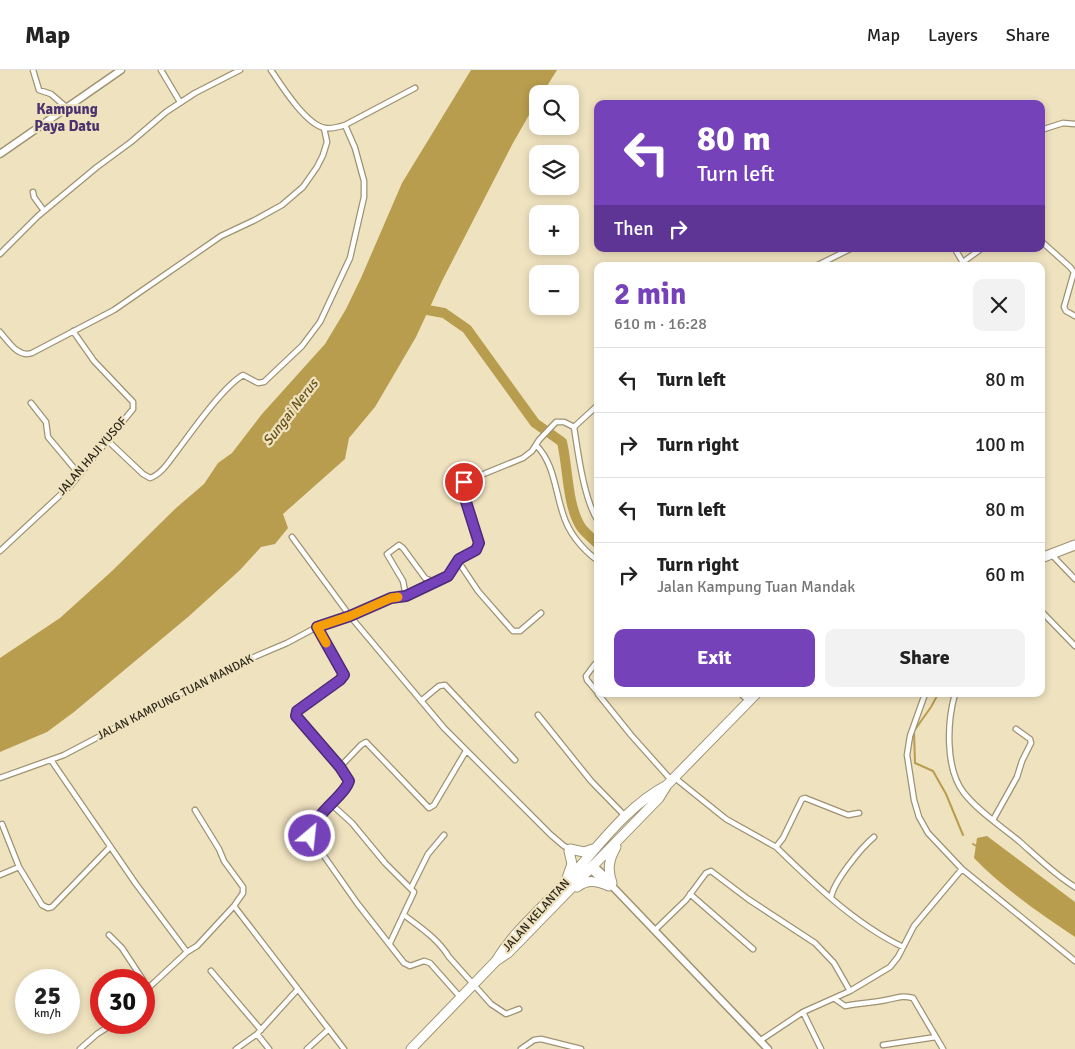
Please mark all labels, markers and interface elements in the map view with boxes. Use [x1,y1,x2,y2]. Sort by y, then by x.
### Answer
text: Map [25,20,70,50]
text: Map [867,24,900,46]
text: Layers [928,24,978,46]
text: Share [1006,24,1050,46]
map controls [529,85,579,315]
button: search [529,85,579,135]
district label: Kampung Paya Datu [34,100,100,135]
text: 80 m [697,117,771,160]
icon: left [614,120,679,185]
button: layers [529,145,579,195]
text: Turn left [697,160,775,187]
button: + [529,205,579,255]
icon: right [664,215,692,243]
text: Then [614,217,654,241]
button: − [529,265,579,315]
text: 2 min [614,276,686,313]
button: close [973,279,1025,331]
text: 610 m · 16:28 [614,314,707,334]
icon: left [614,366,642,394]
text: Turn left [657,368,726,392]
text: 80 m [985,368,1025,392]
water label: Sungai Nerus [259,374,323,449]
street label: JALAN HAJI YUSOF [54,414,130,499]
icon: right [614,431,642,459]
text: Turn right [657,433,739,457]
text: 100 m [975,433,1025,457]
pin [443,461,485,503]
icon: arrive [450,468,478,496]
icon: left [614,496,642,524]
text: Turn left [657,498,726,522]
text: 80 m [985,498,1025,522]
text: Turn right [657,553,739,577]
icon: right [614,561,642,589]
text: 60 m [985,563,1025,587]
text: Jalan Kampung Tuan Mandak [657,577,855,597]
button: Exit [614,629,815,687]
button: Share [825,629,1025,687]
street label: JALAN KAMPUNG TUAN MANDAK [95,651,256,743]
position arrow [283,809,335,861]
street label: JALAN KELANTAN [500,876,573,955]
speed limit sign: 30 [90,969,155,1034]
text: 25 [34,980,61,1011]
text: km/h [34,1006,61,1021]

